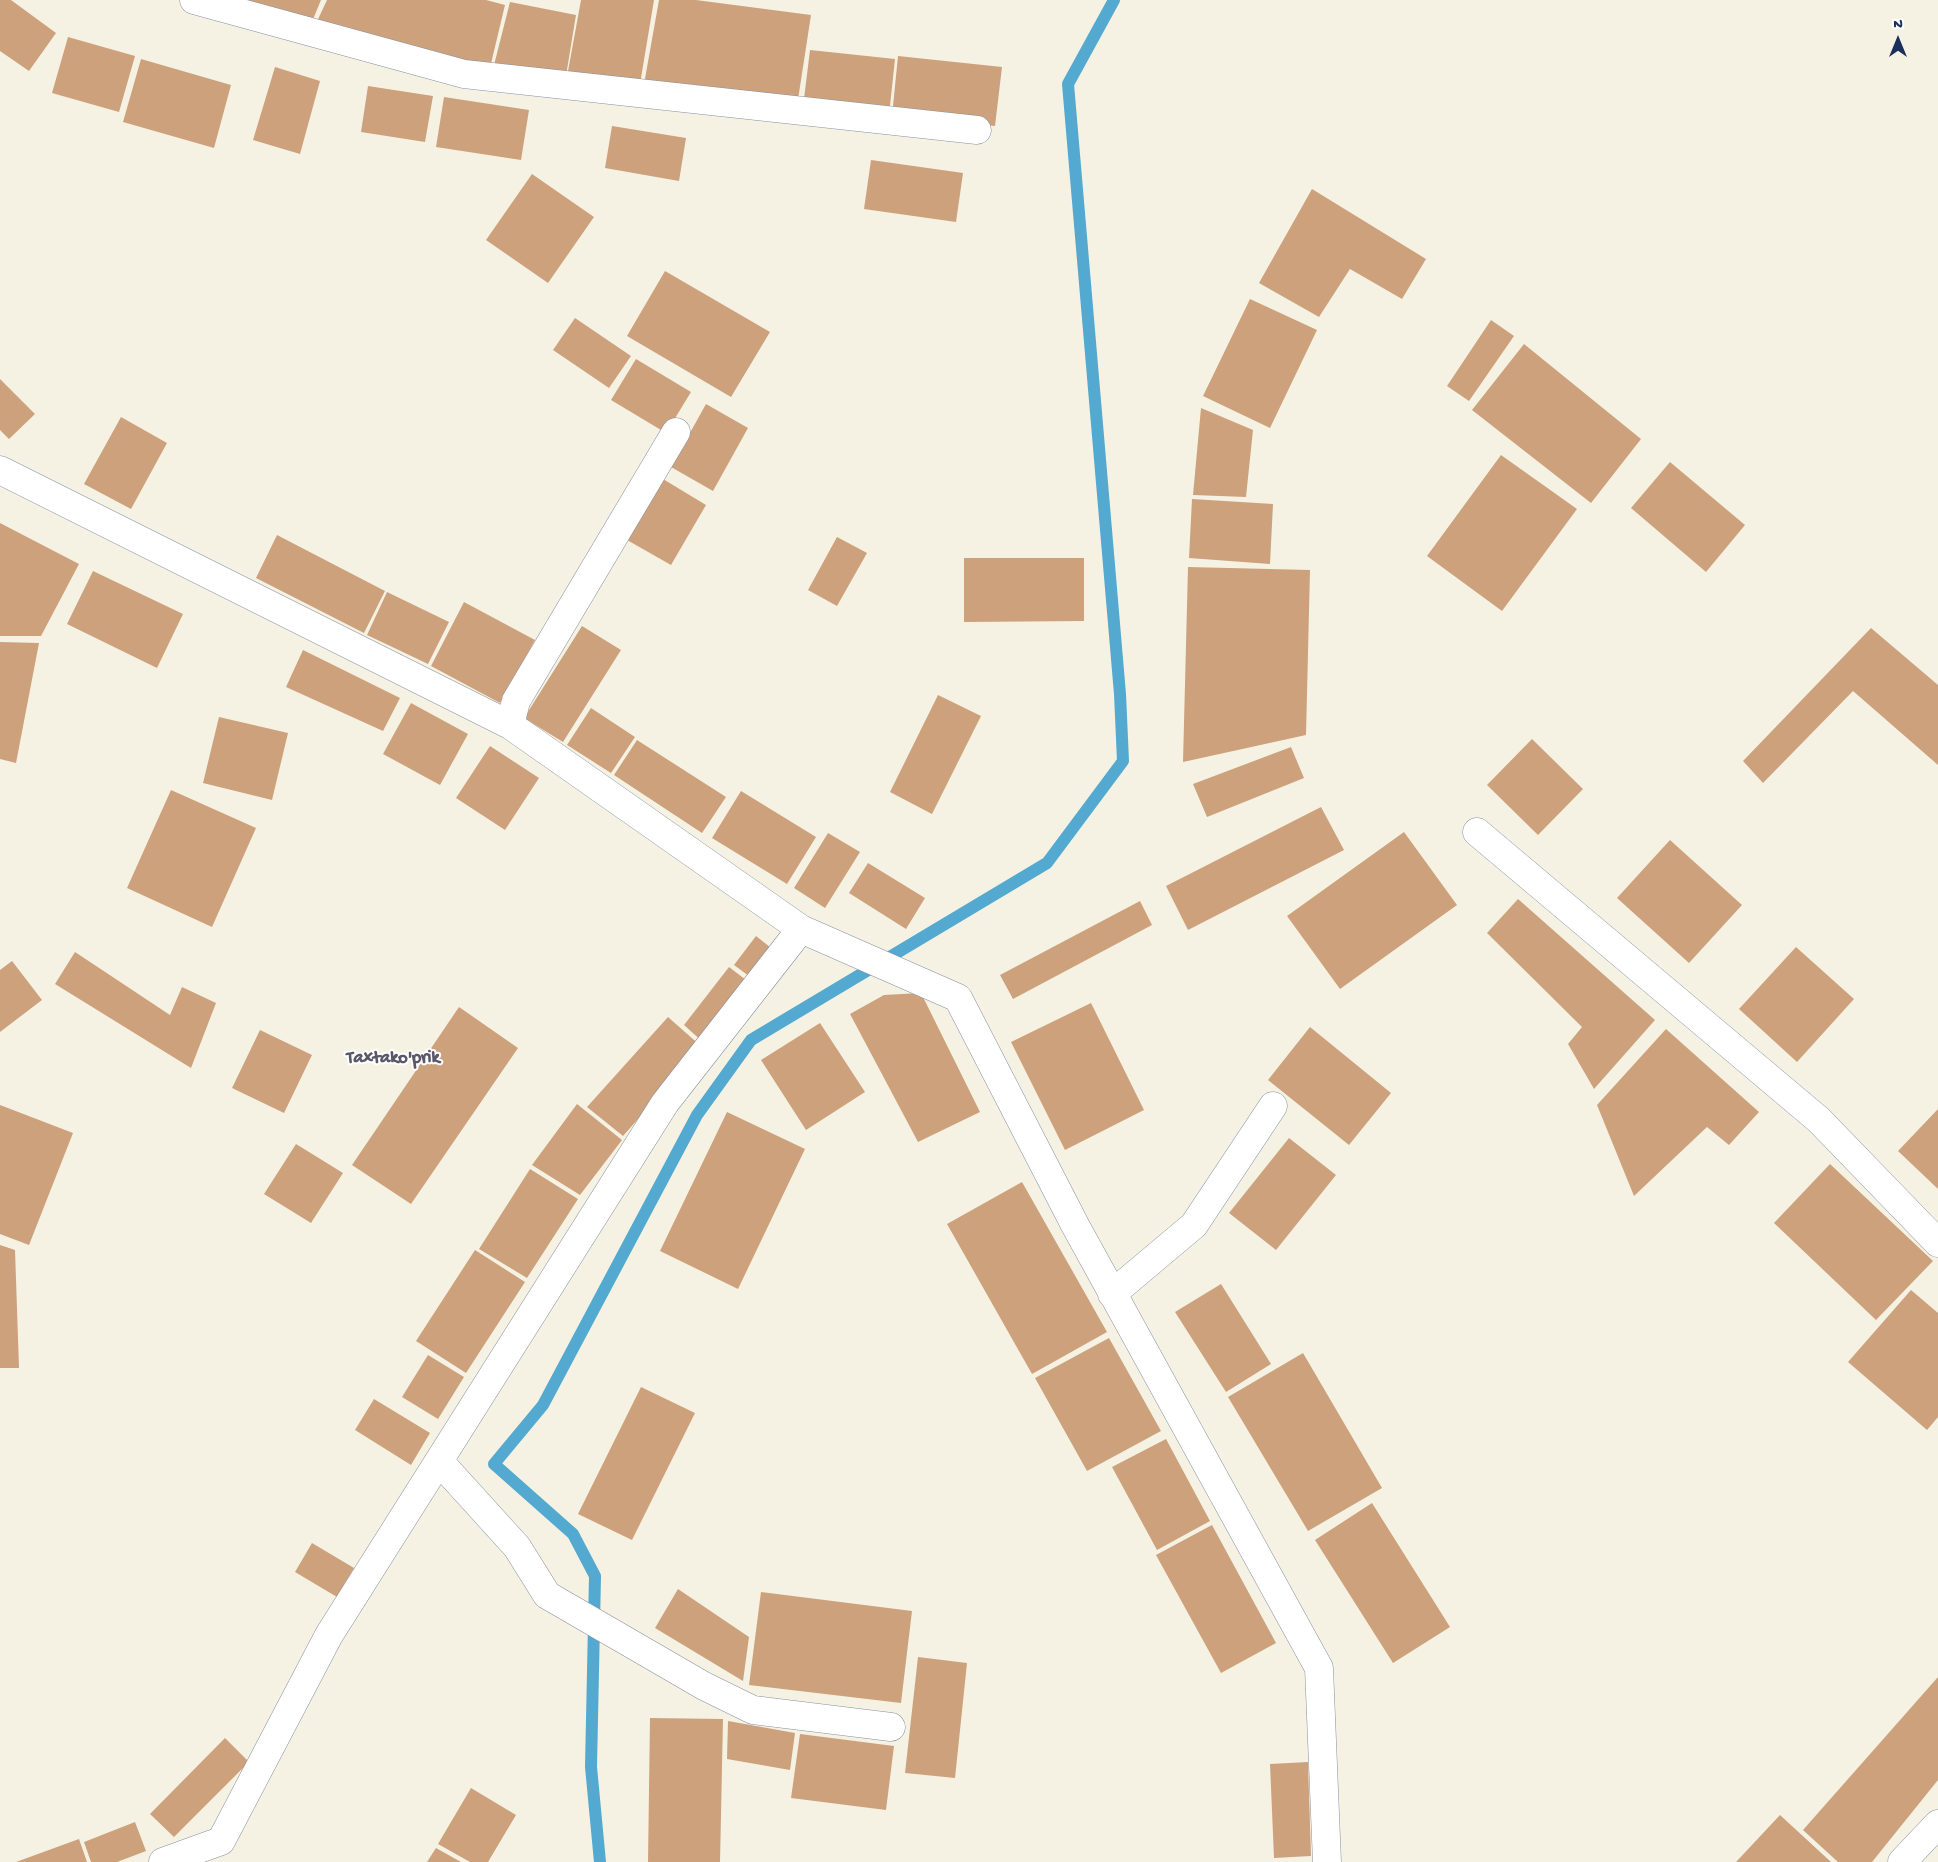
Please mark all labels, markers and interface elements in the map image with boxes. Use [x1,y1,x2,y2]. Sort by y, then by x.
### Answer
north arrow [1873,15,1923,65]
text: N [1893,16,1903,33]
district label: Taxtako'prik [347,1048,439,1070]

